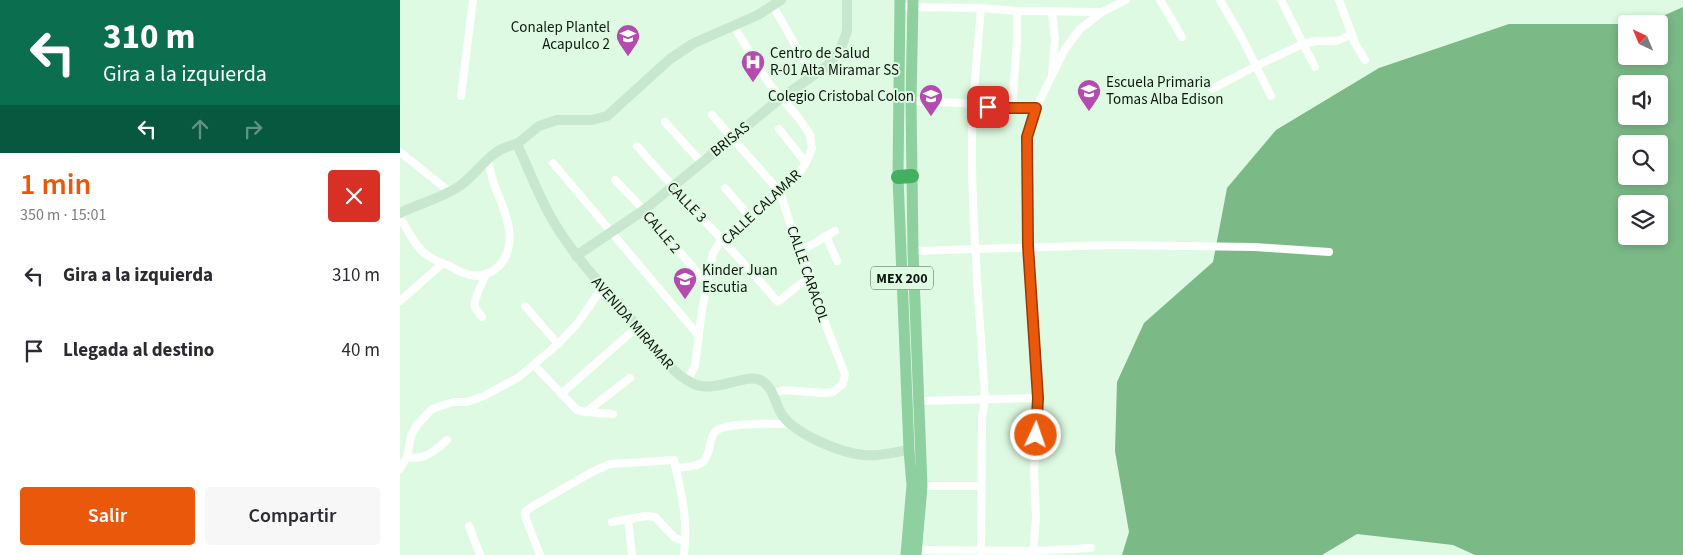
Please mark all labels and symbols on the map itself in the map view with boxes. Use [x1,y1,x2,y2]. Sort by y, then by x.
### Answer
north arrow [1618,15,1668,65]
place label: Conalep Plantel Acapulco 2 [511,17,610,55]
school or university icon: Conalep Plantel Acapulco 2 [615,23,641,57]
place label: Centro de Salud R-01 Alta Miramar SS [770,43,899,81]
hospital icon: Centro de Salud R-01 Alta Miramar SS [740,49,766,83]
place label: Escuela Primaria Tomas Alba Edison [1106,72,1223,110]
school or university icon: Escuela Primaria Tomas Alba Edison [1076,78,1102,112]
school or university icon: Colegio Cristobal Colon [918,83,944,117]
place label: Colegio Cristobal Colon [768,86,914,107]
pin [967,86,1009,128]
street label: BRISAS [706,117,755,162]
street label: CALLE CALAMAR [717,165,806,250]
street label: CALLE 3 [662,177,711,228]
street label: CALLE 2 [638,207,686,258]
street label: CALLE CARACOL [781,223,834,325]
place label: Kinder Juan Escutia [702,260,778,298]
school or university icon: Kinder Juan Escutia [672,266,698,300]
road number: MEX 200 [871,266,933,290]
street label: AVENIDA MIRAMAR [586,272,679,375]
position arrow [1009,408,1061,460]

